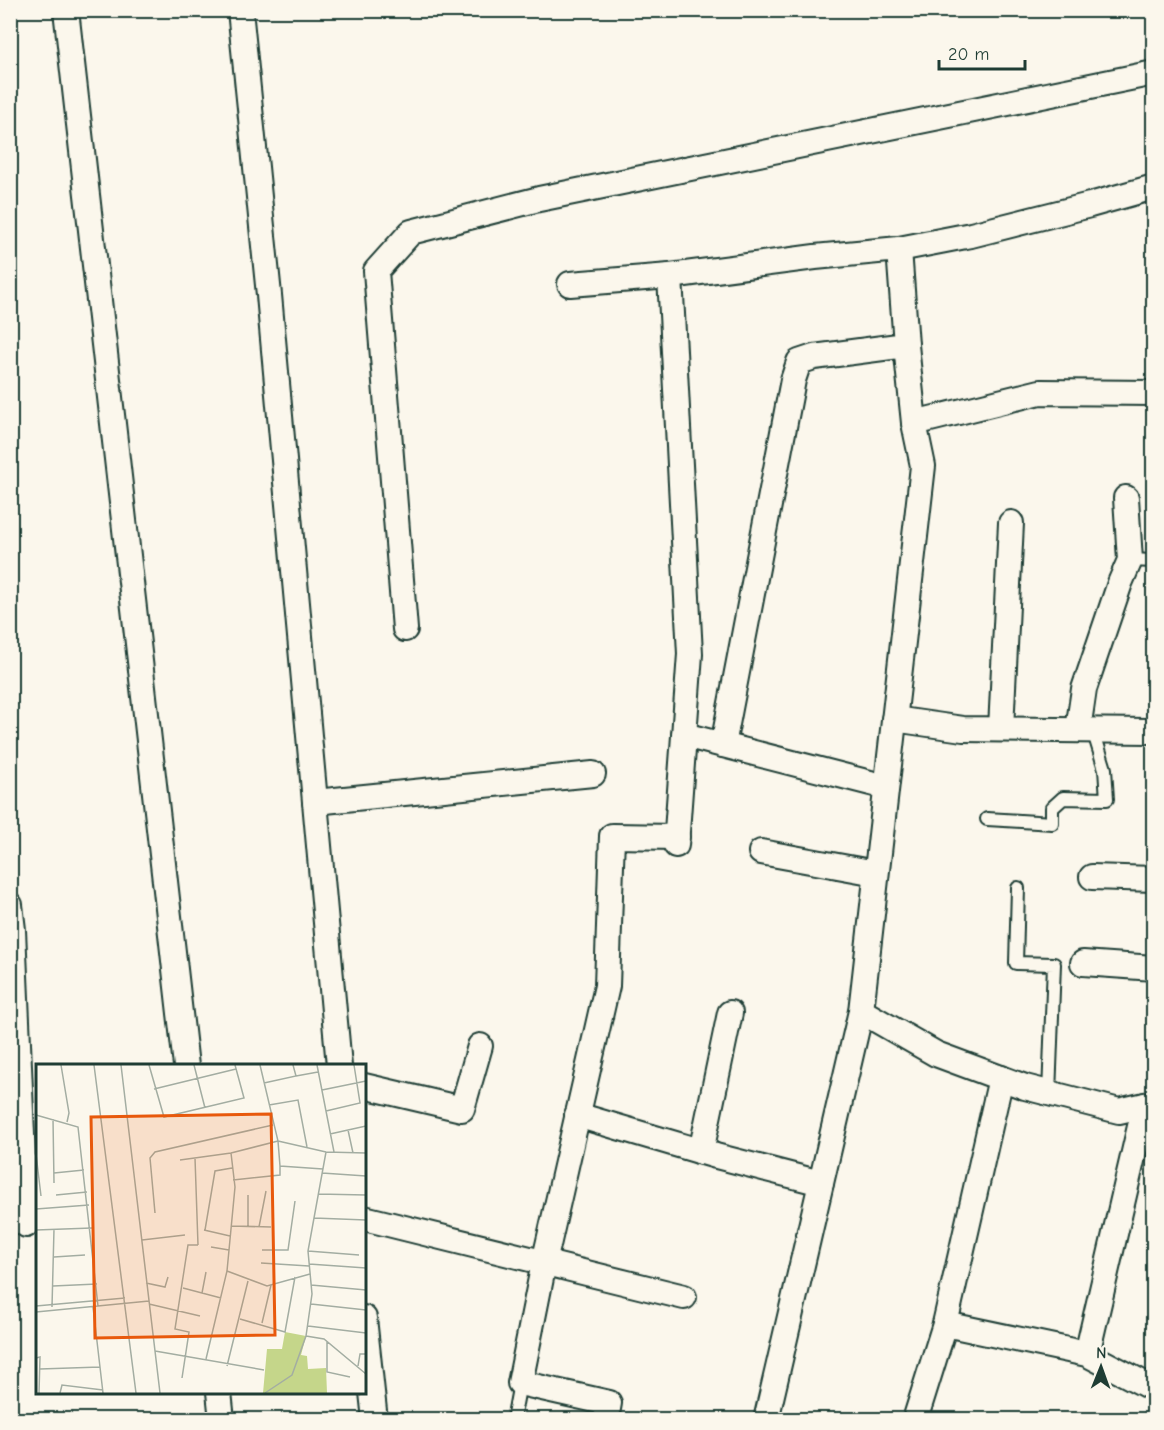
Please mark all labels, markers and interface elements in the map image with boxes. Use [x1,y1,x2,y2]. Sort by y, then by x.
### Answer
scale bar [939,33,1024,71]
text: 20 m [948,44,989,65]
inset map [36,1064,366,1394]
north arrow [1071,1337,1131,1397]
text: N [1096,1344,1107,1362]

